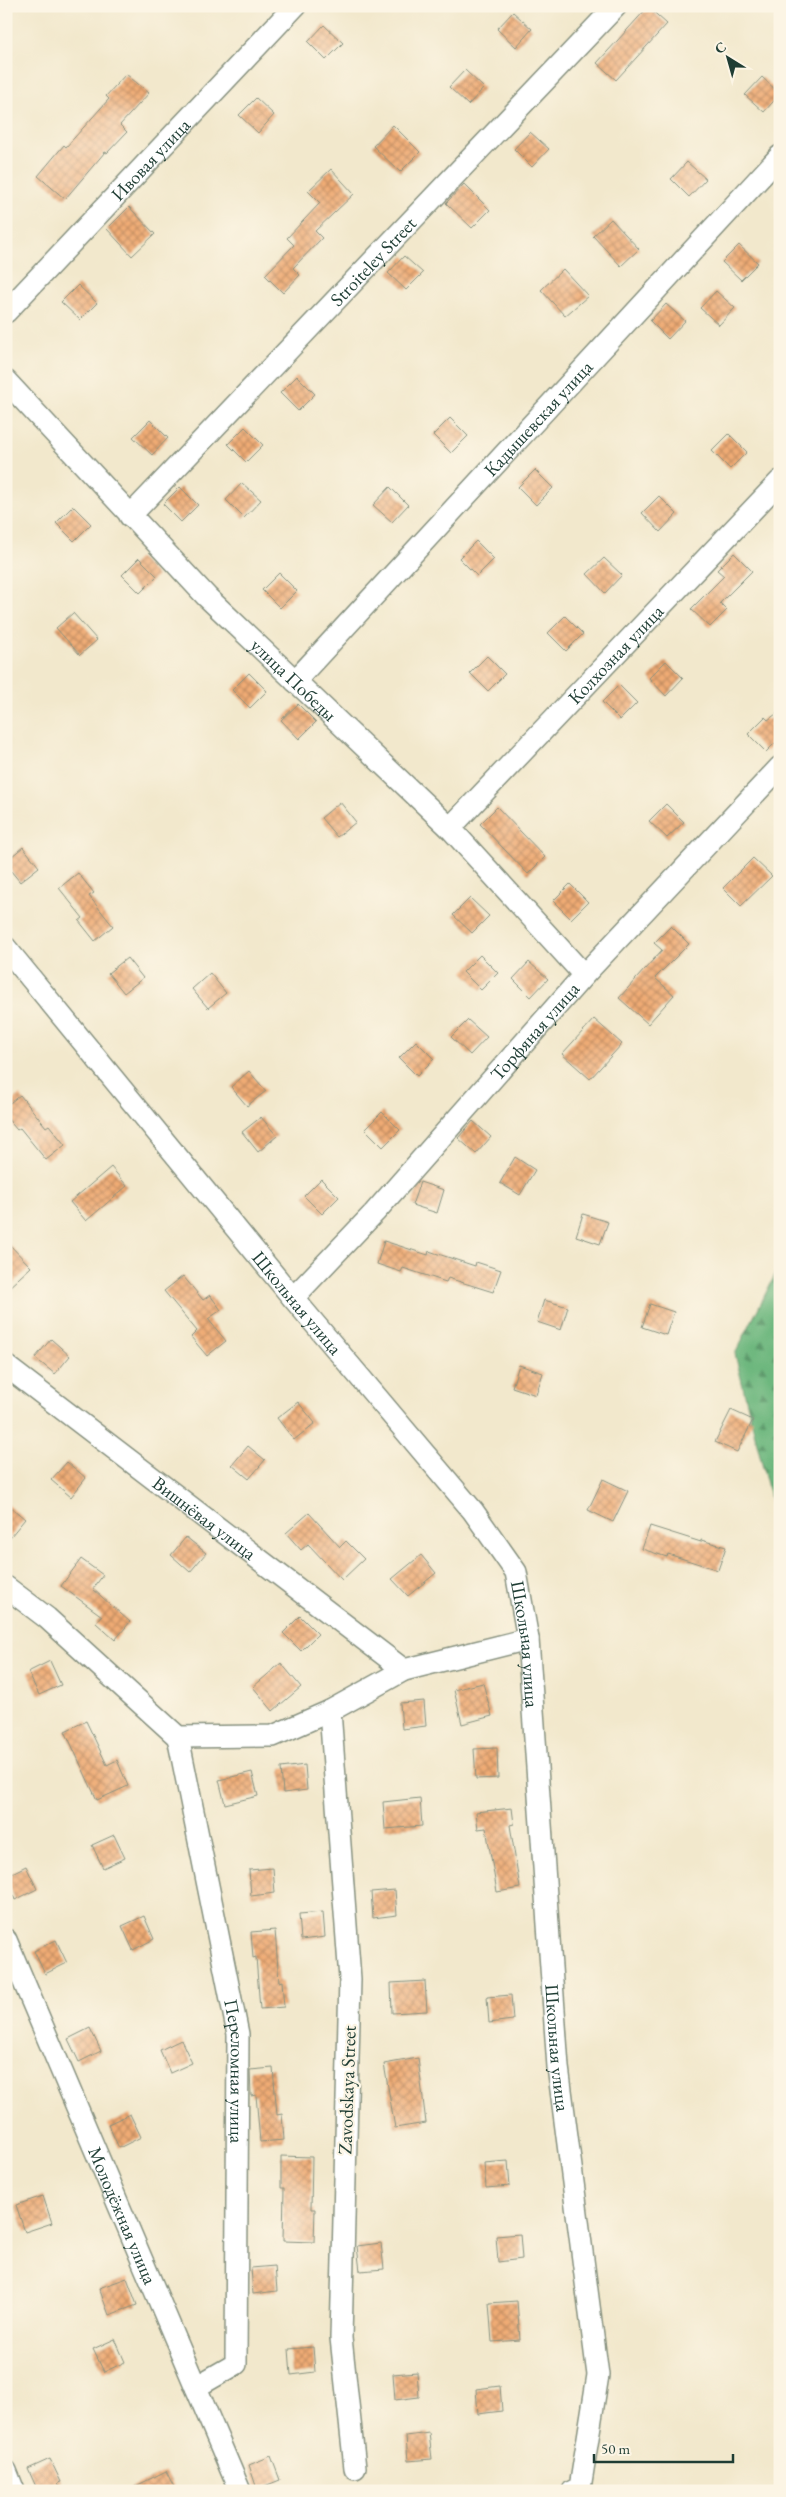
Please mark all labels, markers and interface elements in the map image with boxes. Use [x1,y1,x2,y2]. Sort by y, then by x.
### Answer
north arrow [704,32,754,82]
text: С [711,37,730,58]
street label: Ивовая улица [105,112,196,206]
street label: Stroiteley Street [324,211,421,311]
street label: Кадышевская улица [478,354,598,481]
street label: Колхозная улица [562,599,669,709]
street label: улица Победы [245,633,343,727]
street label: Торфяная улица [484,976,585,1086]
street label: Школьная улица [247,1245,348,1360]
street label: Вишнёвая улица [148,1470,262,1566]
street label: Школьная улица [505,1578,545,1709]
street label: Школьная улица [540,1983,576,2113]
street label: Переломная улица [219,1997,251,2144]
street label: Zavodskaya Street [332,2025,362,2155]
street label: Молодёжная улица [83,2143,163,2288]
scale bar [594,2432,732,2464]
text: 50 m [601,2439,630,2458]

